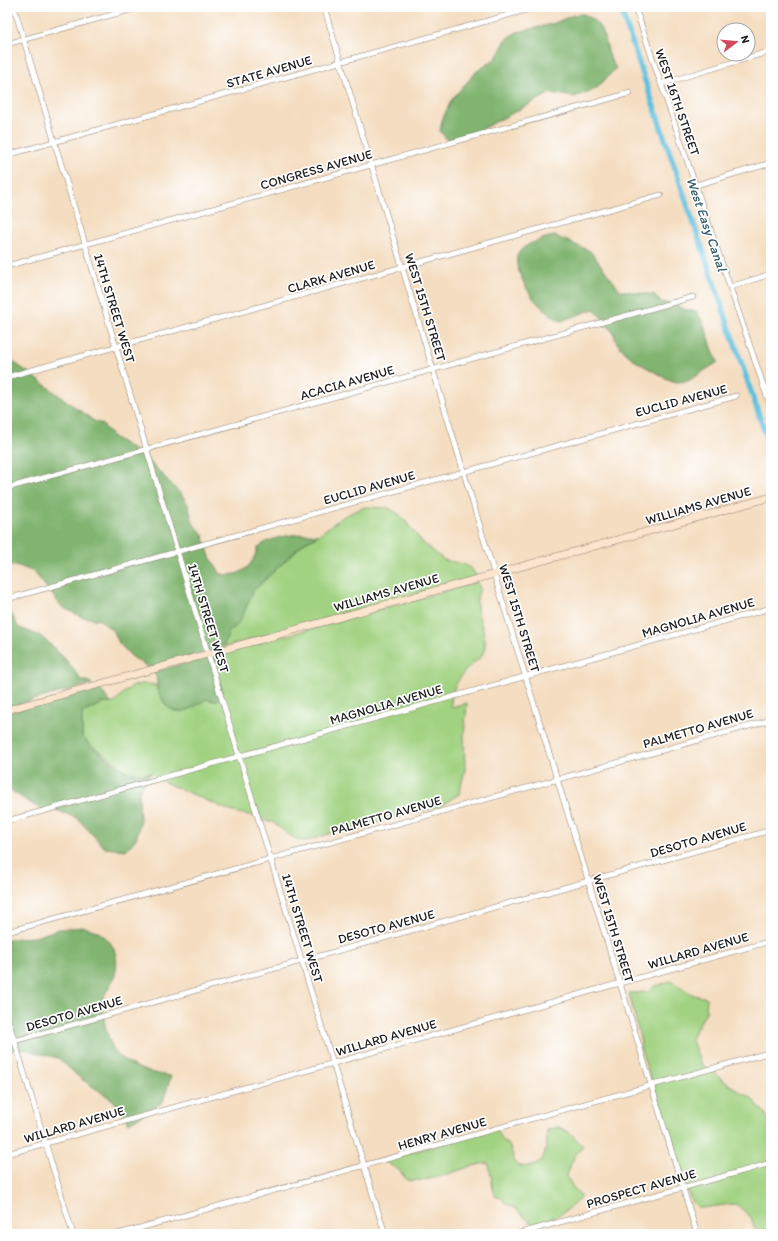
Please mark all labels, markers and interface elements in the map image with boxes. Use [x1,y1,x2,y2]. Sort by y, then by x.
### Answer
north arrow [716,22,756,62]
text: N [738,34,752,45]
street label: WEST 16TH STREET [652,47,703,158]
street label: STATE AVENUE [225,52,314,91]
street label: CONGRESS AVENUE [258,146,374,193]
water label: West Easy Canal [682,175,731,274]
street label: WEST 15TH STREET [402,251,449,364]
street label: 14TH STREET WEST [91,252,138,365]
street label: CLARK AVENUE [286,257,377,296]
street label: ACACIA AVENUE [298,362,396,403]
street label: EUCLID AVENUE [634,381,729,420]
street label: EUCLID AVENUE [322,467,417,508]
street label: WILLIAMS AVENUE [644,483,753,528]
street label: 14TH STREET WEST [185,562,232,675]
street label: WEST 15TH STREET [496,562,543,675]
street label: WILLIAMS AVENUE [332,570,441,615]
street label: MAGNOLIA AVENUE [640,594,756,641]
street label: MAGNOLIA AVENUE [328,681,444,728]
street label: PALMETTO AVENUE [641,706,755,751]
street label: PALMETTO AVENUE [329,793,443,838]
street label: DESOTO AVENUE [648,819,748,860]
street label: 14TH STREET WEST [279,872,326,985]
street label: WEST 15TH STREET [590,872,637,985]
street label: DESOTO AVENUE [336,906,436,947]
street label: WILLARD AVENUE [646,929,750,972]
street label: DESOTO AVENUE [24,993,124,1034]
street label: WILLARD AVENUE [334,1016,438,1059]
street label: WILLARD AVENUE [22,1103,126,1146]
street label: HENRY AVENUE [396,1114,488,1153]
street label: PROSPECT AVENUE [585,1166,698,1211]

